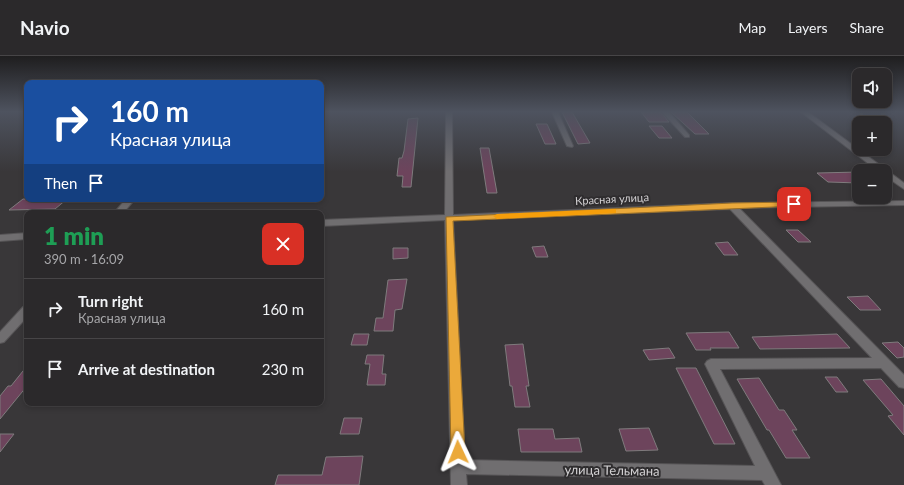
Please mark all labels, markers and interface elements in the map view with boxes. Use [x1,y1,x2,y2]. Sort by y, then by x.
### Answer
text: Navio [20,16,70,39]
text: Map [738,19,766,36]
text: Layers [788,19,828,36]
text: Share [850,19,884,36]
map controls [852,68,892,204]
button: sound [852,68,892,108]
text: 160 m [110,94,189,128]
icon: right [44,96,96,148]
button: + [852,116,892,156]
text: Красная улица [110,128,231,150]
button: − [852,164,892,204]
icon: arrive [85,172,107,194]
text: Then [44,174,77,192]
pin [777,187,811,221]
street label: Красная улица [575,190,649,207]
icon: arrive [783,193,805,215]
text: 1 min [44,221,104,250]
button: close [262,223,304,265]
text: 390 m · 16:09 [44,251,124,267]
text: Turn right [78,292,143,310]
icon: right [44,298,66,320]
text: 160 m [262,300,304,318]
text: Красная улица [78,310,166,326]
icon: arrive [44,358,66,380]
text: Arrive at destination [78,360,215,378]
text: 230 m [262,360,304,378]
position arrow [437,431,479,473]
street label: улица Тельмана [564,461,660,479]

